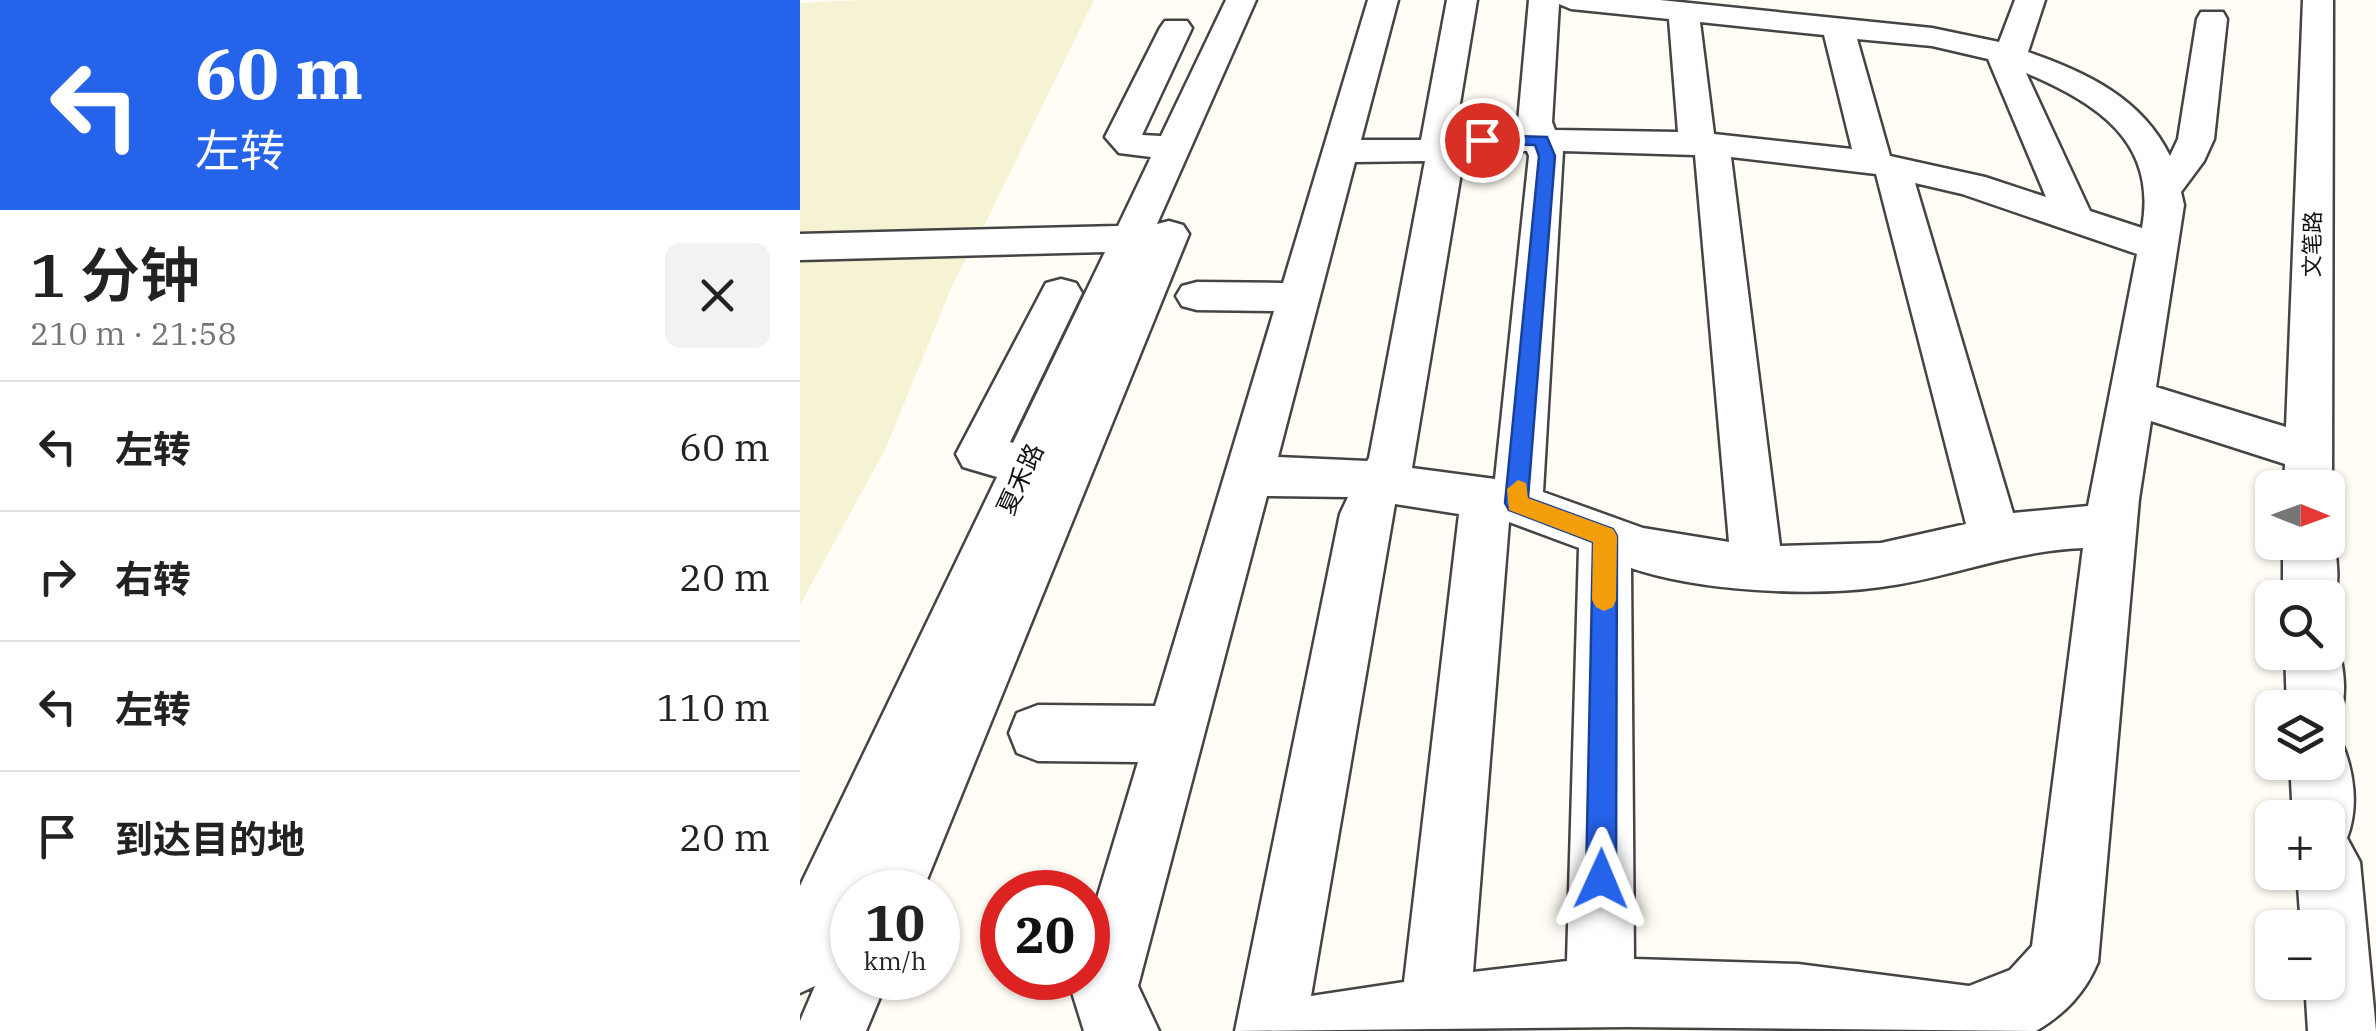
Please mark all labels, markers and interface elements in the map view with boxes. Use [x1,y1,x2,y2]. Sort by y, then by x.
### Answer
text: 60 m [195,27,363,118]
icon: left [30,40,160,170]
pin [1440,98,1525,183]
icon: arrive [1455,113,1510,168]
text: 左转 [195,121,285,179]
street label: 文笔路 [2296,211,2327,277]
text: 1 分钟 [30,235,200,314]
button: close [665,243,770,348]
text: 210 m · 21:58 [30,312,237,354]
icon: left [30,419,85,474]
text: 60 m [679,422,770,471]
text: 左转 [115,424,191,473]
street label: 夏禾路 [989,438,1050,520]
north arrow [2255,470,2345,560]
map controls [2255,470,2345,1000]
icon: right [30,549,85,604]
text: 20 m [679,552,770,601]
text: 右转 [115,554,191,603]
button: search [2255,580,2345,670]
icon: left [30,679,85,734]
text: 110 m [657,682,770,731]
text: 左转 [115,684,191,733]
button: layers [2255,690,2345,780]
button: + [2255,800,2345,890]
icon: arrive [30,809,85,864]
text: 20 m [679,812,770,861]
text: 到达目的地 [115,814,305,863]
position arrow [1549,827,1653,931]
speed limit sign: 20 [980,870,1110,1000]
text: 10 [865,890,925,955]
button: − [2255,910,2345,1000]
text: km/h [863,944,927,977]

